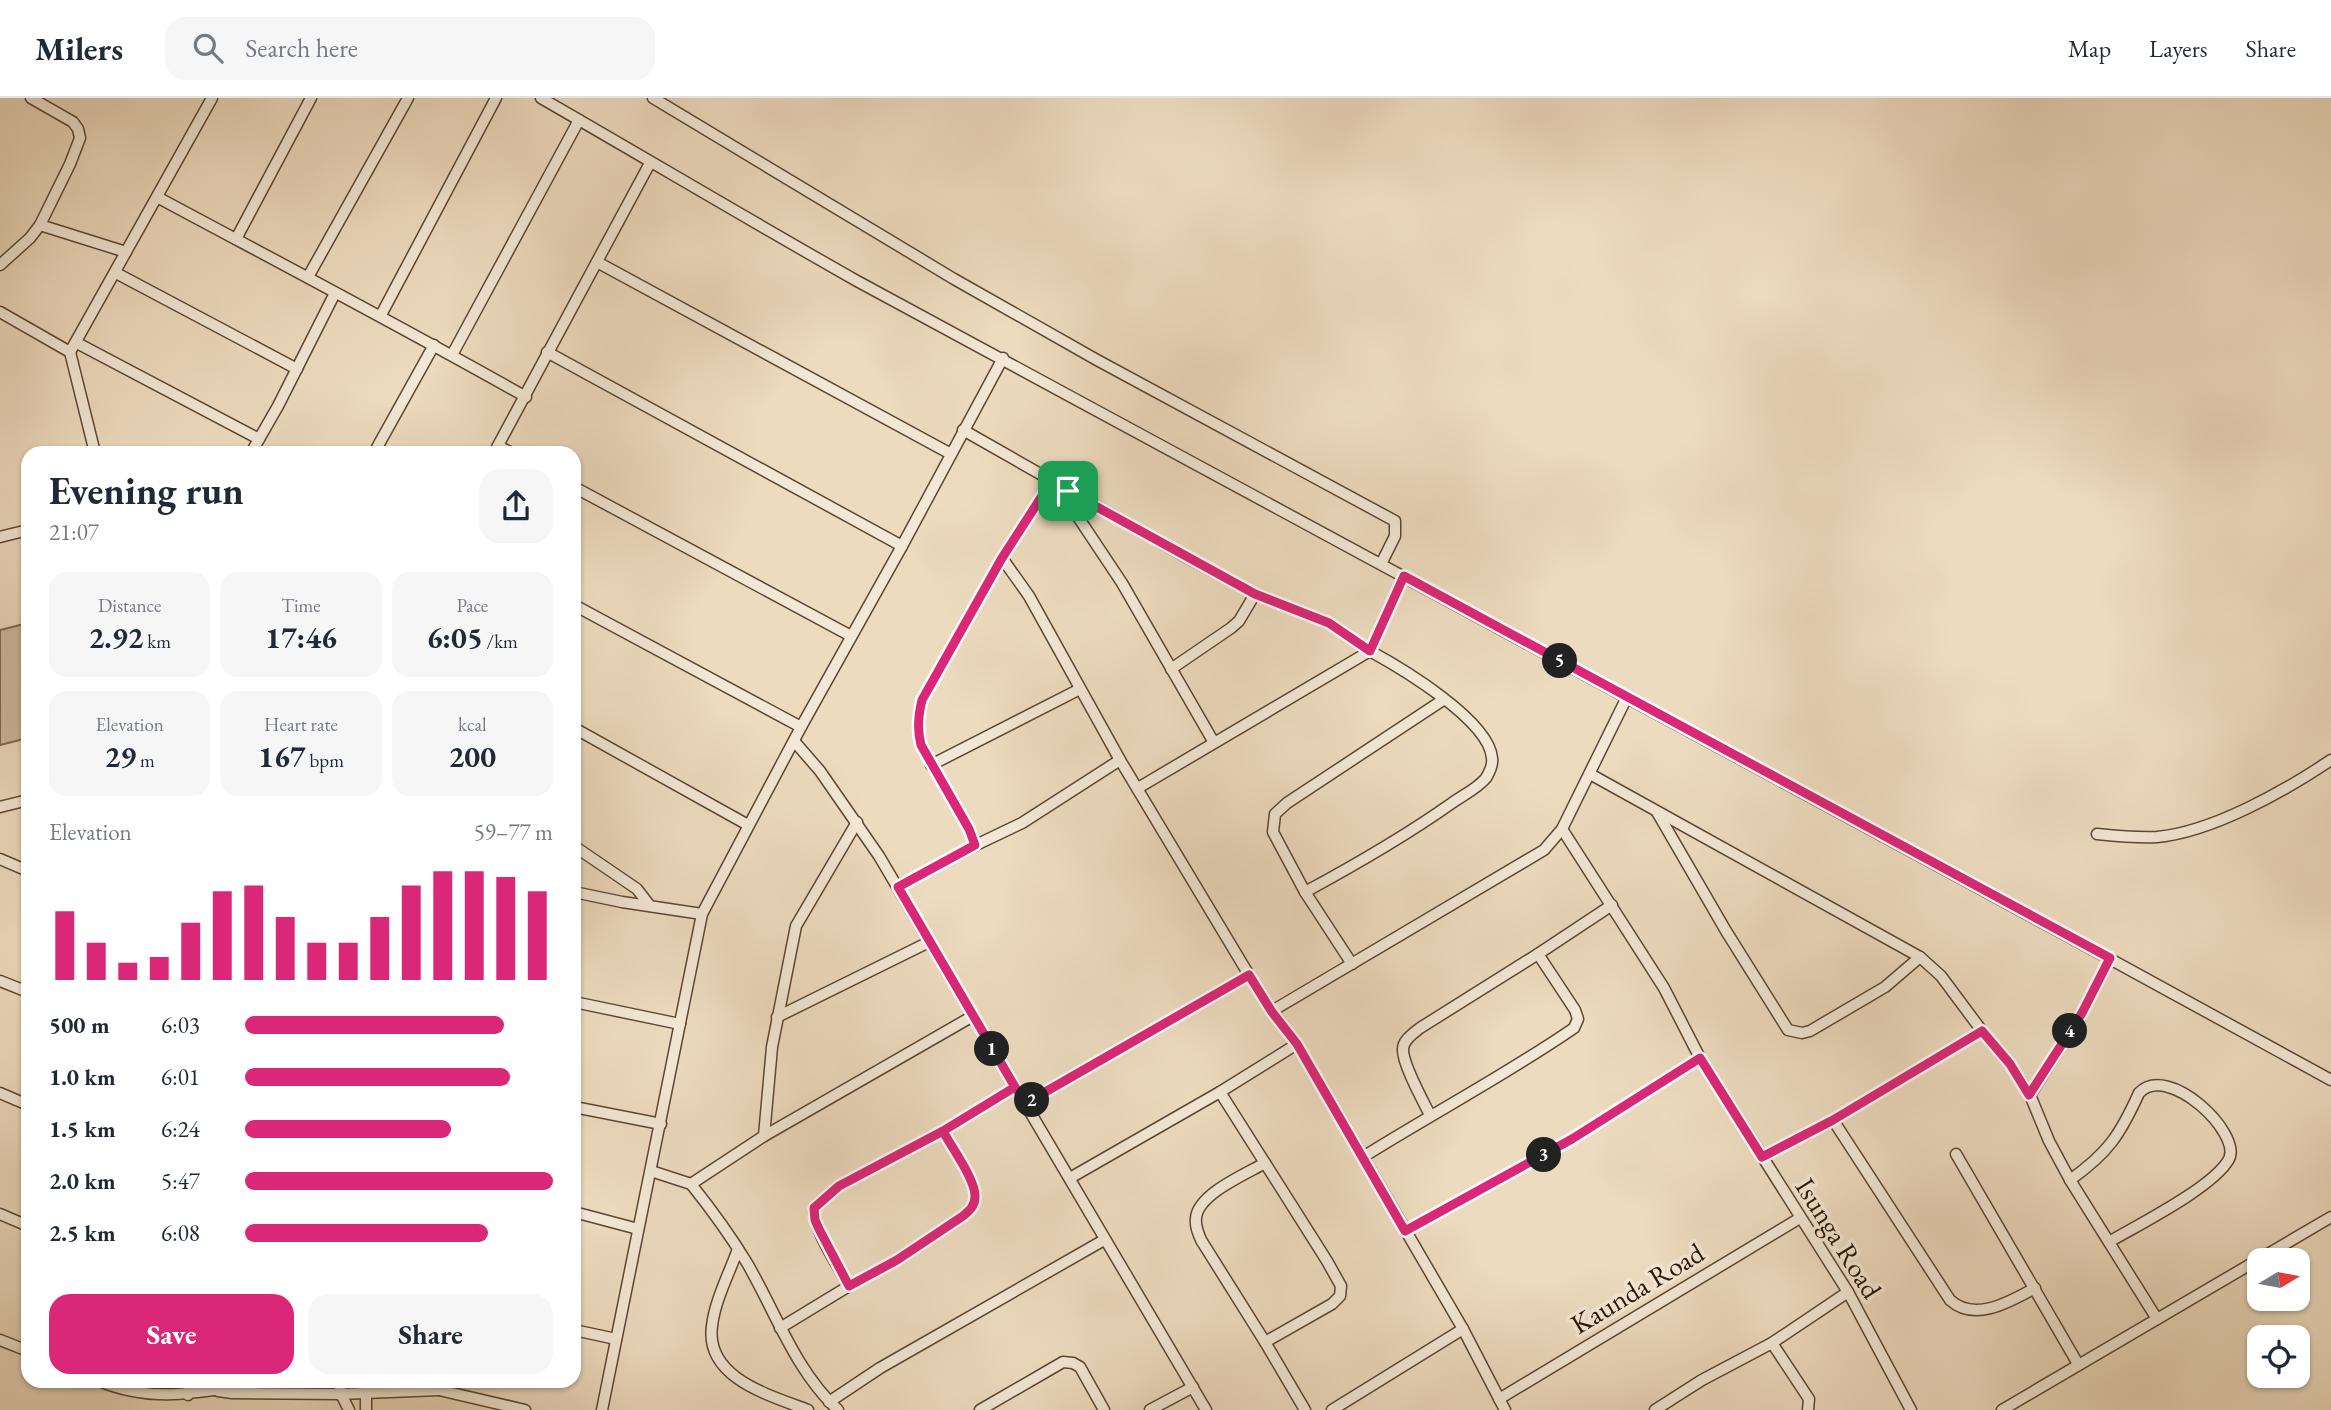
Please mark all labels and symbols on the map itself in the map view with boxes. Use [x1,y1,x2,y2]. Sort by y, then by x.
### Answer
pin [1038,461,1098,521]
pin: 5 [1542,644,1578,678]
pin: 4 [2052,1014,2088,1048]
pin: 1 [974,1032,1010,1066]
pin: 2 [1014,1082,1050,1118]
pin: 3 [1526,1138,1562,1172]
street label: Isunga Road [1788,1171,1891,1306]
street label: Kaunda Road [1564,1234,1711,1342]
north arrow [2247,1248,2310,1311]

